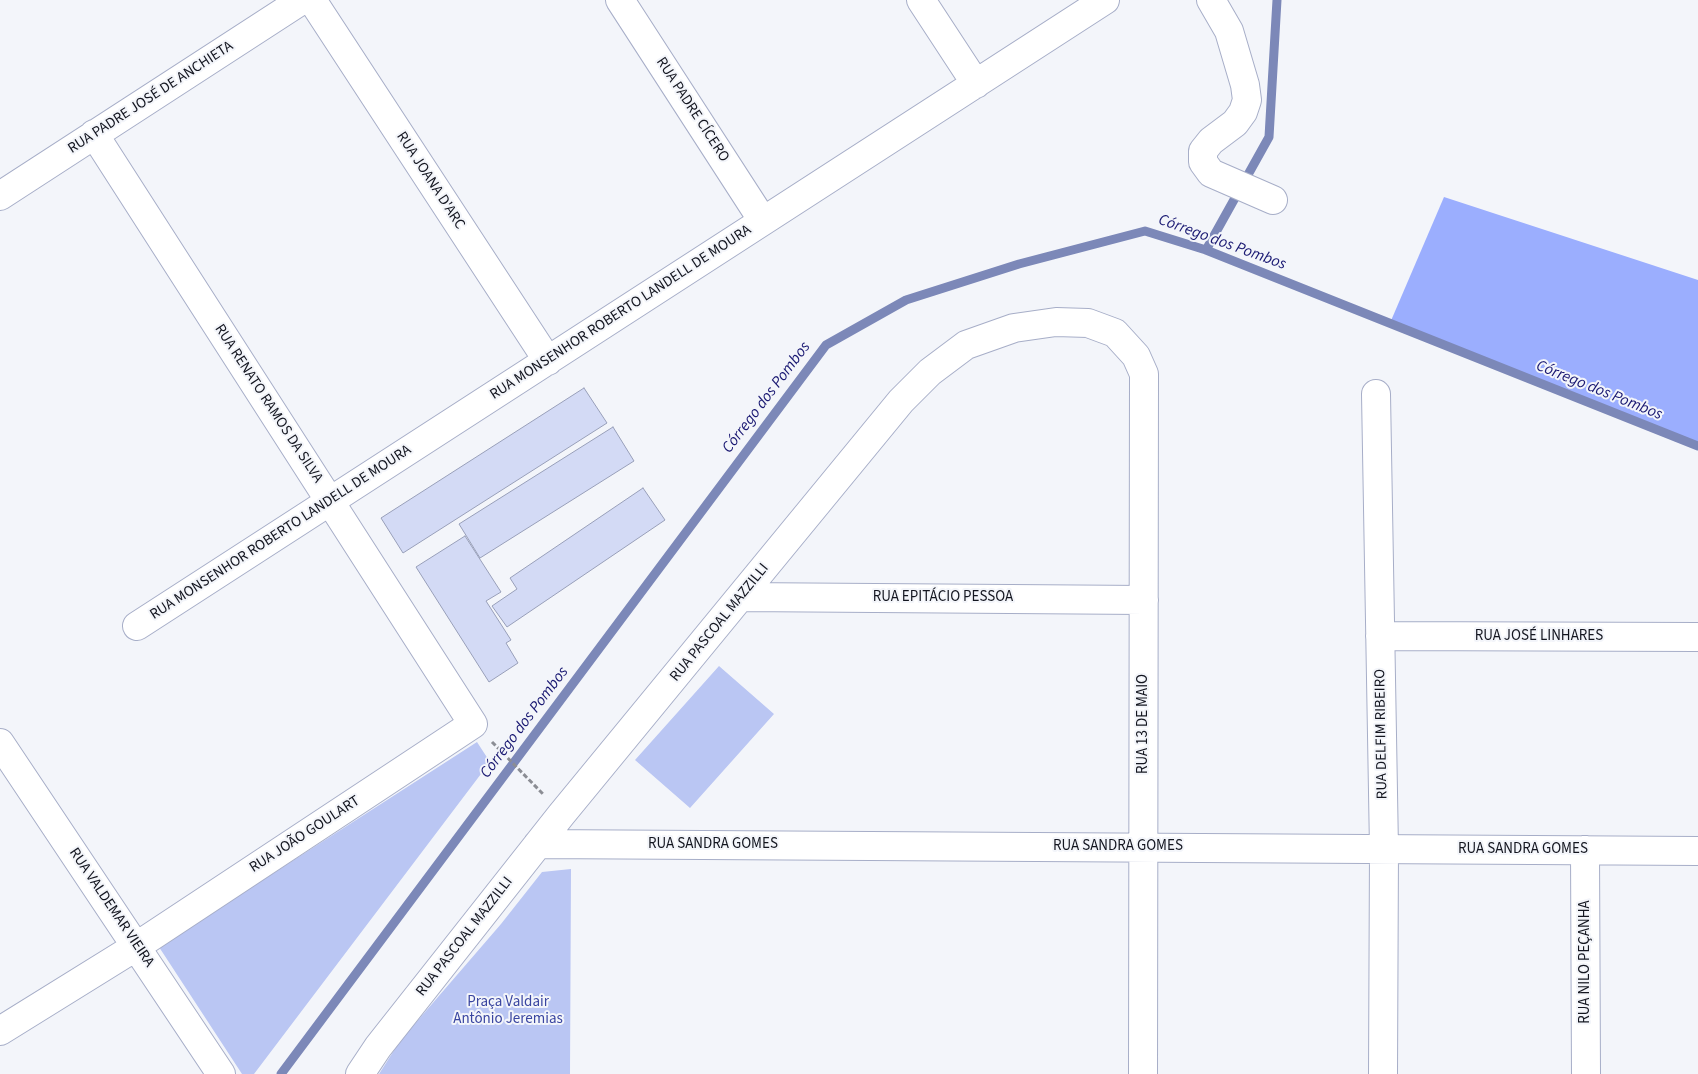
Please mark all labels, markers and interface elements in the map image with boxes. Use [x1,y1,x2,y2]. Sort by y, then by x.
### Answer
street label: RUA PADRE JOSÉ DE ANCHIETA [65,38,237,158]
street label: RUA PADRE CÍCERO [651,54,733,166]
street label: RUA JOANA D'ARC [392,129,468,233]
water label: Córrego dos Pombos [1155,211,1289,275]
street label: RUA MONSENHOR ROBERTO LANDELL DE MOURA [487,222,755,404]
street label: RUA RENATO RAMOS DA SILVA [210,321,326,487]
water label: Córrego dos Pombos [719,338,815,458]
water label: Córrego dos Pombos [1533,357,1665,425]
street label: RUA MONSENHOR ROBERTO LANDELL DE MOURA [147,442,415,624]
street label: RUA PASCOAL MAZZILLI [667,560,773,686]
street label: RUA EPITÁCIO PESSOA [873,589,1013,607]
street label: RUA JOSÉ LINHARES [1475,628,1603,646]
water label: Córrego dos Pombos [477,663,573,783]
street label: RUA DELFIM RIBEIRO [1372,669,1392,799]
street label: RUA 13 DE MAIO [1135,674,1153,774]
street label: RUA JOÃO GOULART [247,793,363,877]
street label: RUA SANDRA GOMES [648,836,778,854]
street label: RUA SANDRA GOMES [1053,838,1183,856]
street label: RUA SANDRA GOMES [1458,841,1588,859]
street label: RUA VALDEMAR VIEIRA [64,845,158,971]
street label: RUA PASCOAL MAZZILLI [413,874,517,1000]
street label: RUA NILO PEÇANHA [1577,900,1595,1024]
park label: Praça Valdair Antônio Jeremias [453,994,563,1029]

